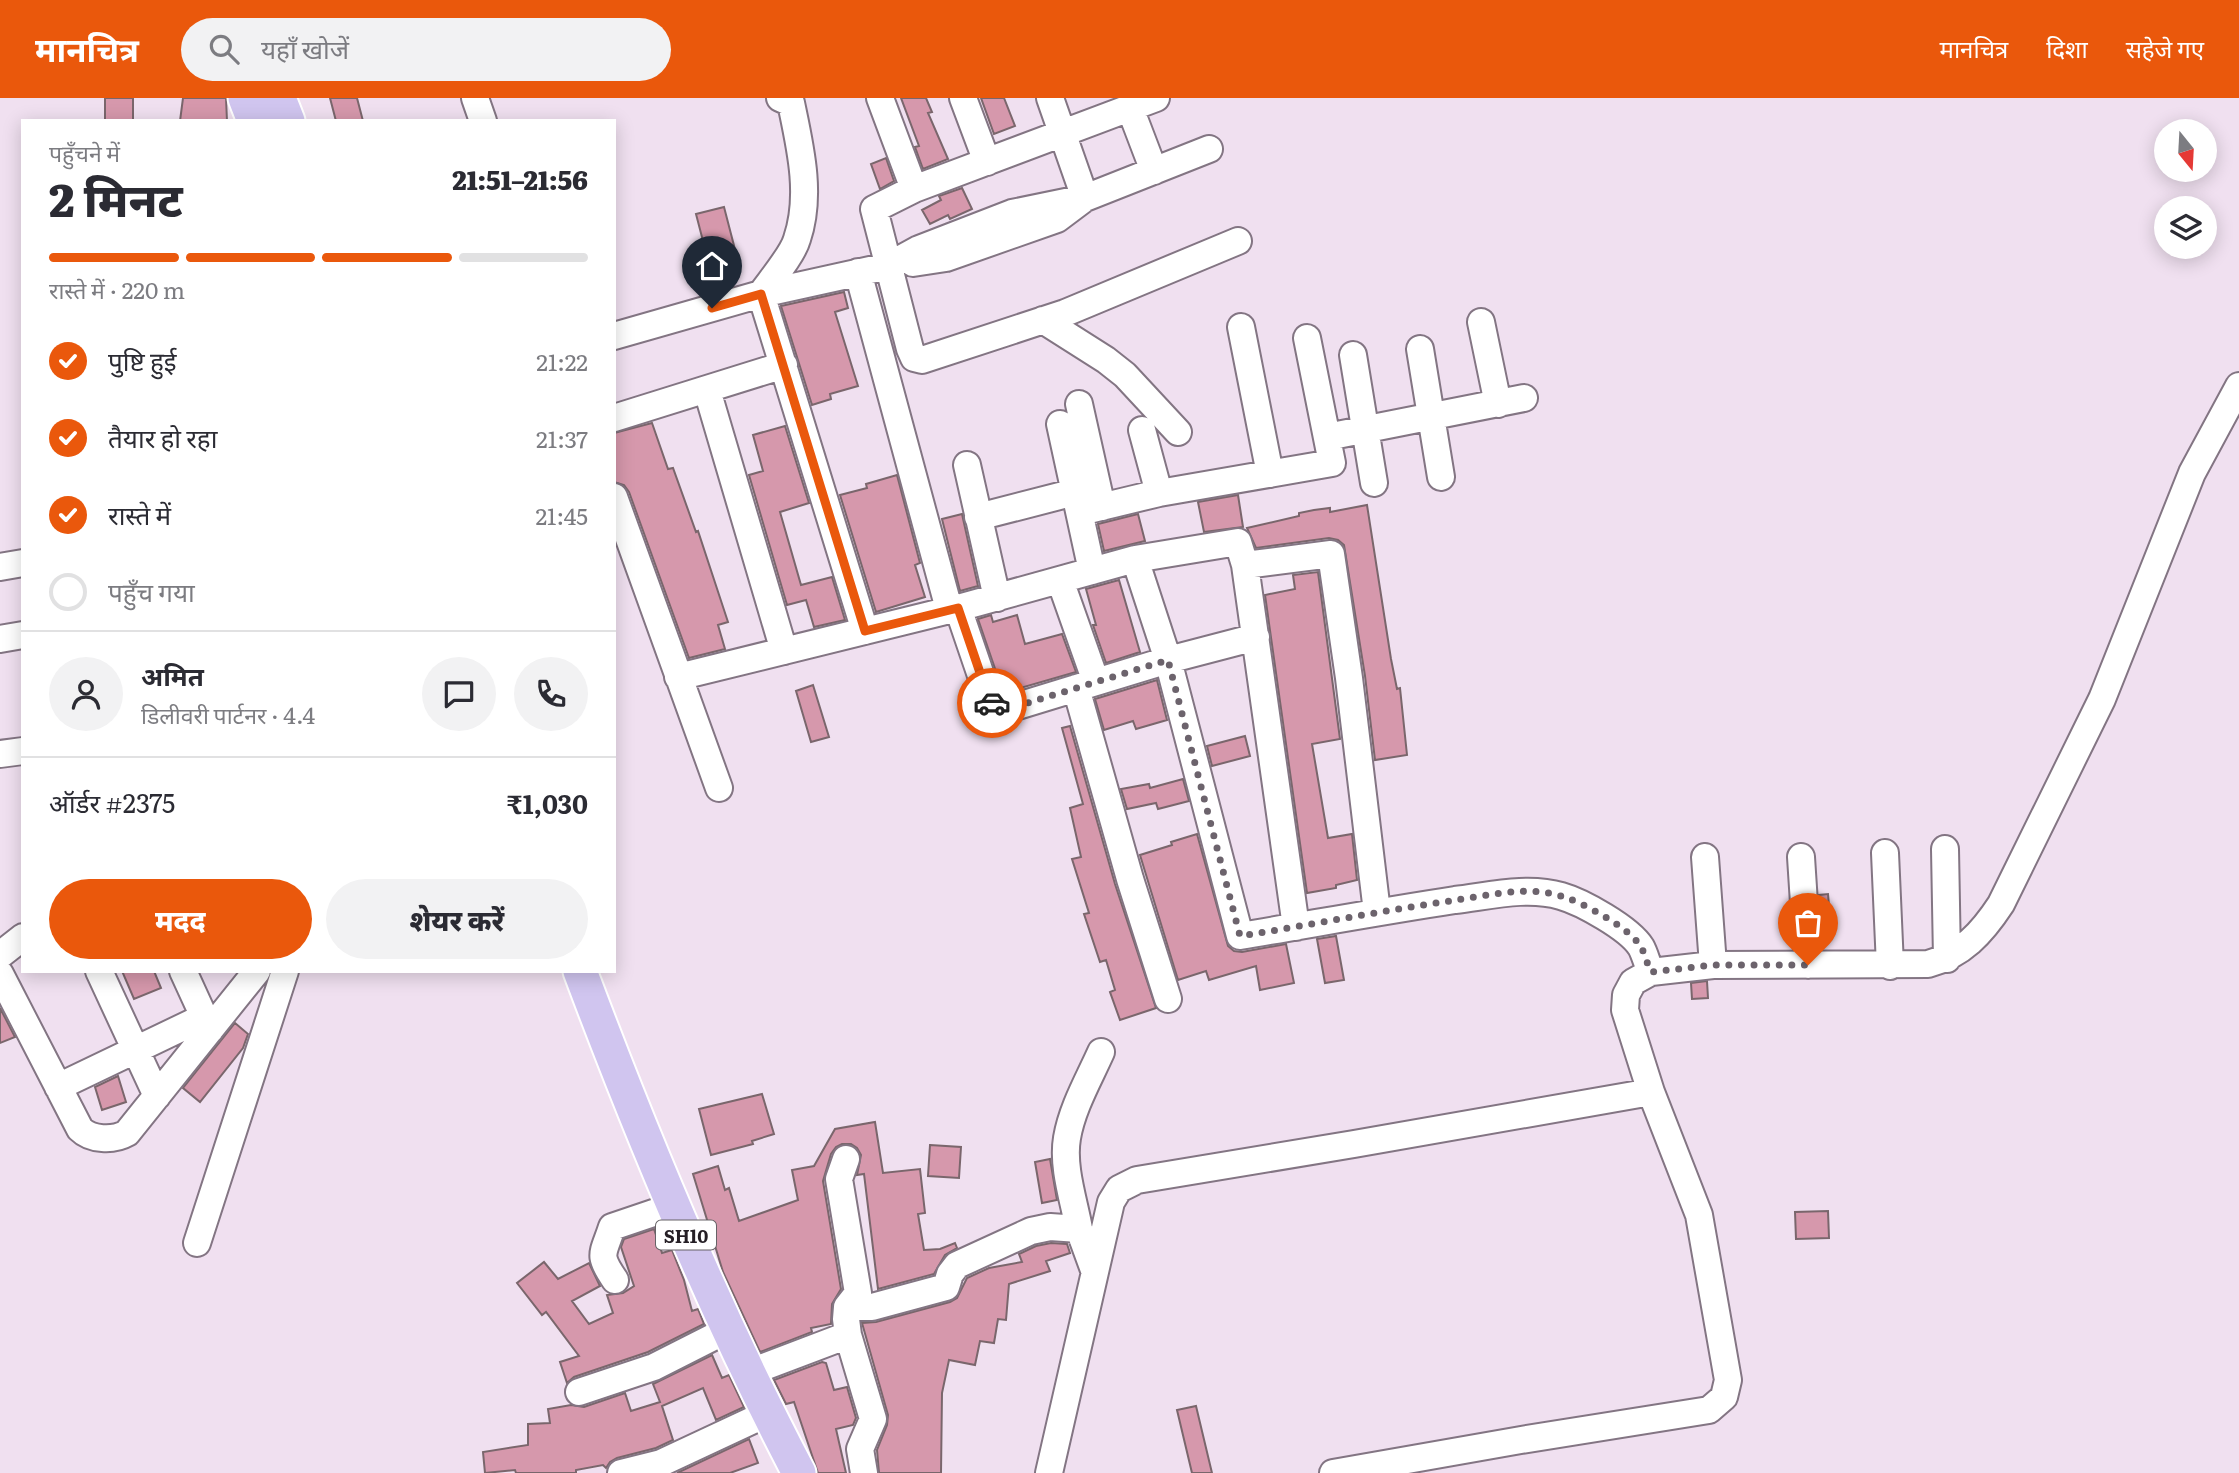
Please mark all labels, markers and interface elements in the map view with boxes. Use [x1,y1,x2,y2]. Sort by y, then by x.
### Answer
search box [181,18,671,81]
text: मानचित्र [35,23,139,72]
text: यहाँ खोजें [261,28,349,67]
icon: search [205,30,243,68]
text: मानचित्र [1940,30,2008,65]
text: दिशा [2046,30,2088,65]
text: सहेजे गए [2126,30,2204,65]
north arrow [2154,119,2217,182]
map controls [2154,119,2217,259]
text: पहुँचने में [49,135,120,169]
text: 21:51–21:56 [452,159,588,198]
text: 2 मिनट [49,163,183,231]
button: layers [2154,196,2217,259]
pin [682,236,742,308]
icon: home [693,247,731,285]
text: रास्ते में · 220 m [49,272,185,306]
text: पुष्टि हुई [108,340,176,379]
icon: check [49,342,87,380]
text: 21:22 [536,344,588,378]
text: तैयार हो रहा [108,417,217,456]
icon: check [49,419,87,457]
text: 21:37 [536,421,588,455]
text: रास्ते में [108,494,171,533]
icon: check [49,496,87,534]
text: 21:45 [535,498,588,532]
text: पहुँच गया [108,571,195,610]
text: अमित [141,655,204,694]
button: person [49,657,123,731]
button: chat [422,657,496,731]
button: phone [514,657,588,731]
courier [957,668,1027,738]
icon: car [973,684,1011,722]
text: डिलीवरी पार्टनर · 4.4 [141,697,315,731]
text: ऑर्डर #2375 [49,782,175,821]
text: ₹1,030 [507,783,588,822]
button: मदद [49,879,312,959]
button: शेयर करें [326,879,588,959]
pin [1778,893,1838,965]
icon: bag [1789,904,1827,942]
road number: SH10 [656,1220,716,1250]

